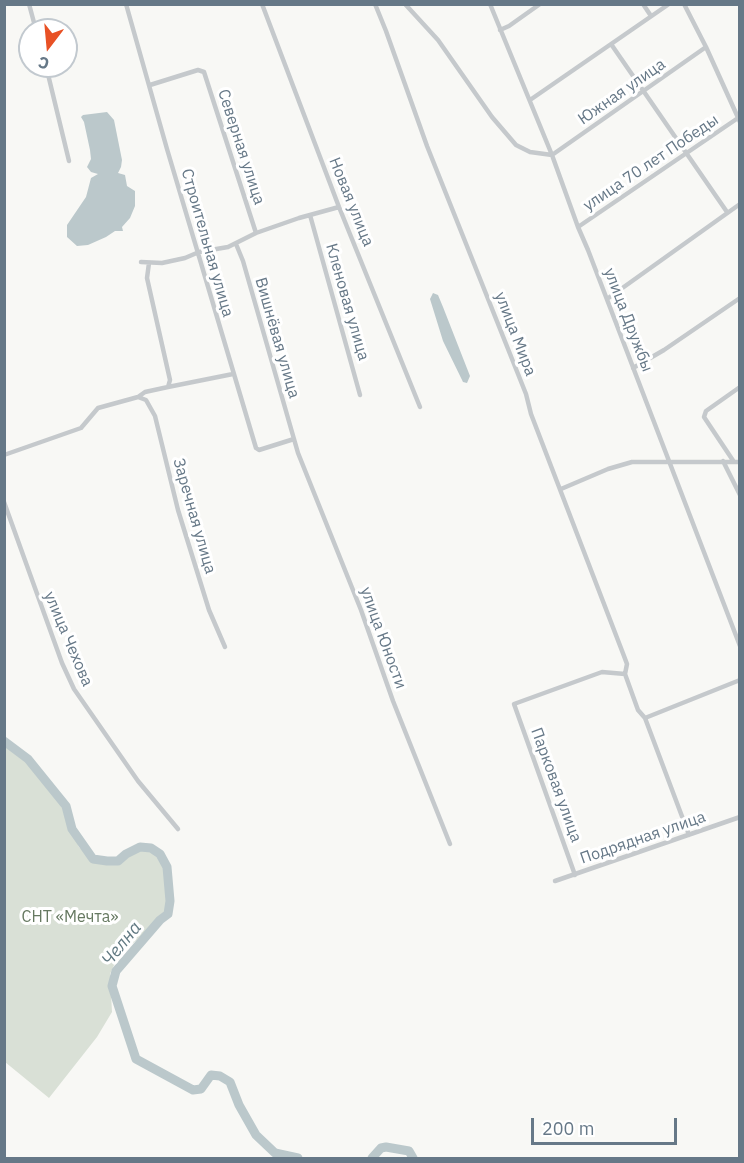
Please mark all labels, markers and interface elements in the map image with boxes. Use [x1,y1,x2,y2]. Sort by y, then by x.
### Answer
north arrow [18,18,78,78]
text: С [36,52,51,74]
street label: Южная улица [575,55,669,129]
street label: Северная улица [213,87,269,207]
street label: улица 70 лет Победы [580,111,722,215]
street label: Новая улица [324,155,378,249]
street label: Строительная улица [177,167,237,319]
street label: Кленовая улица [321,241,373,363]
street label: улица Дружбы [599,265,657,375]
street label: Вишнёвая улица [251,275,303,401]
street label: улица Мира [490,289,540,379]
street label: Заречная улица [168,456,220,576]
street label: улица Юности [356,584,410,692]
street label: улица Чехова [39,589,97,689]
street label: Парковая улица [526,725,586,845]
street label: Подрядная улица [578,808,708,868]
park label: СНТ «Мечта» [22,907,118,927]
water label: Челна [98,917,146,971]
scale bar [534,1106,680,1144]
text: 200 m [542,1117,594,1140]

